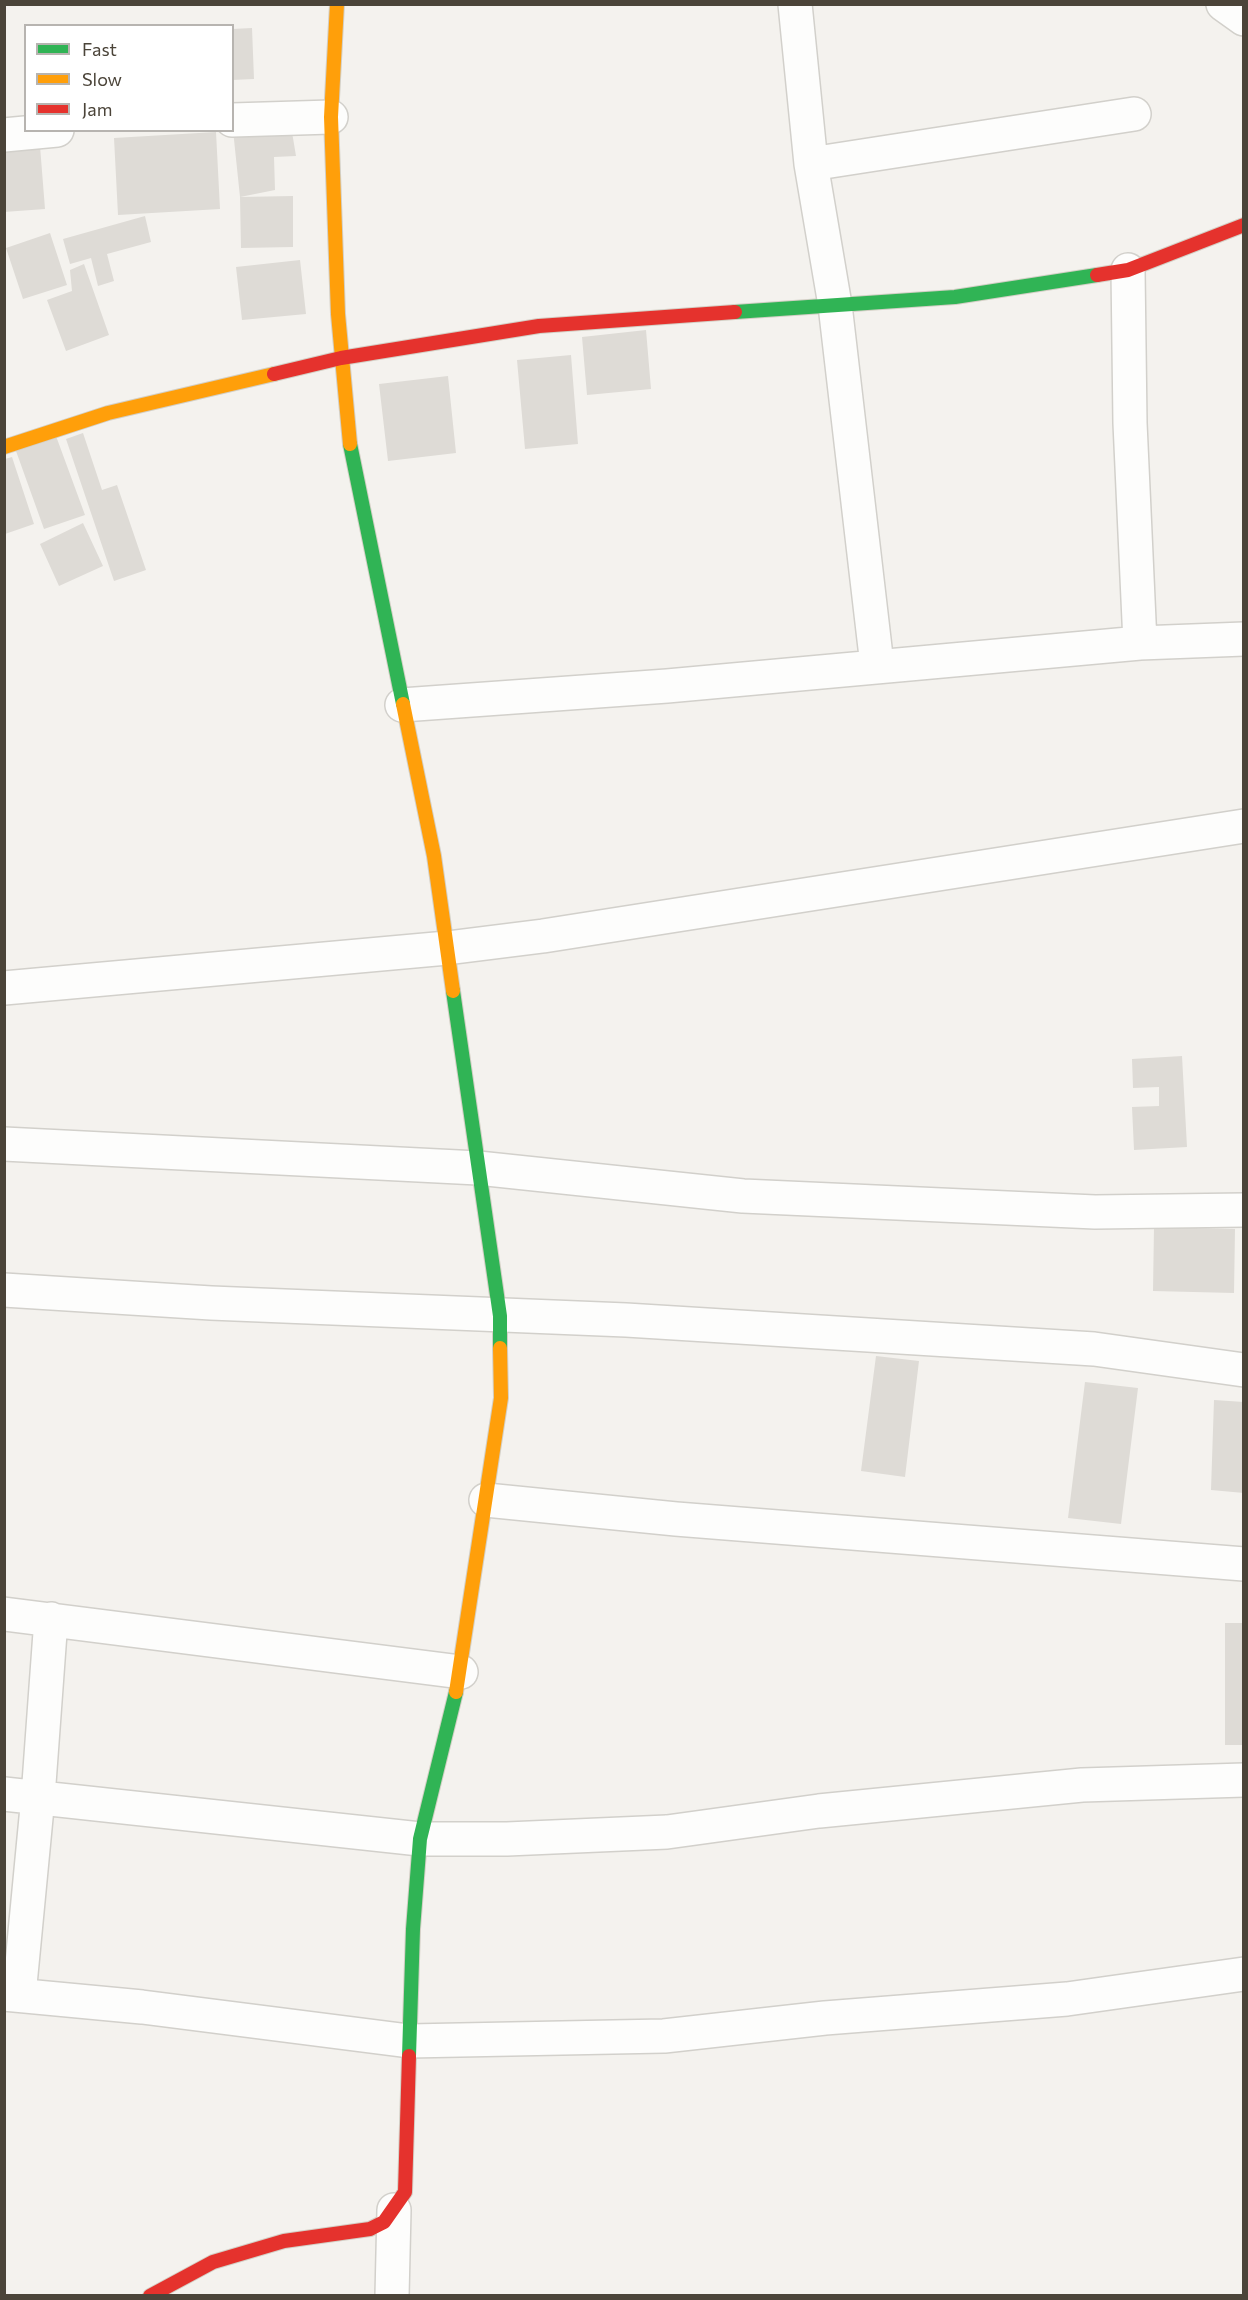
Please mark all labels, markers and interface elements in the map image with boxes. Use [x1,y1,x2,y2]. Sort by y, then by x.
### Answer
legend [24,24,234,132]
text: Fast [82,38,117,60]
text: Slow [82,68,122,90]
text: Jam [82,98,112,120]

